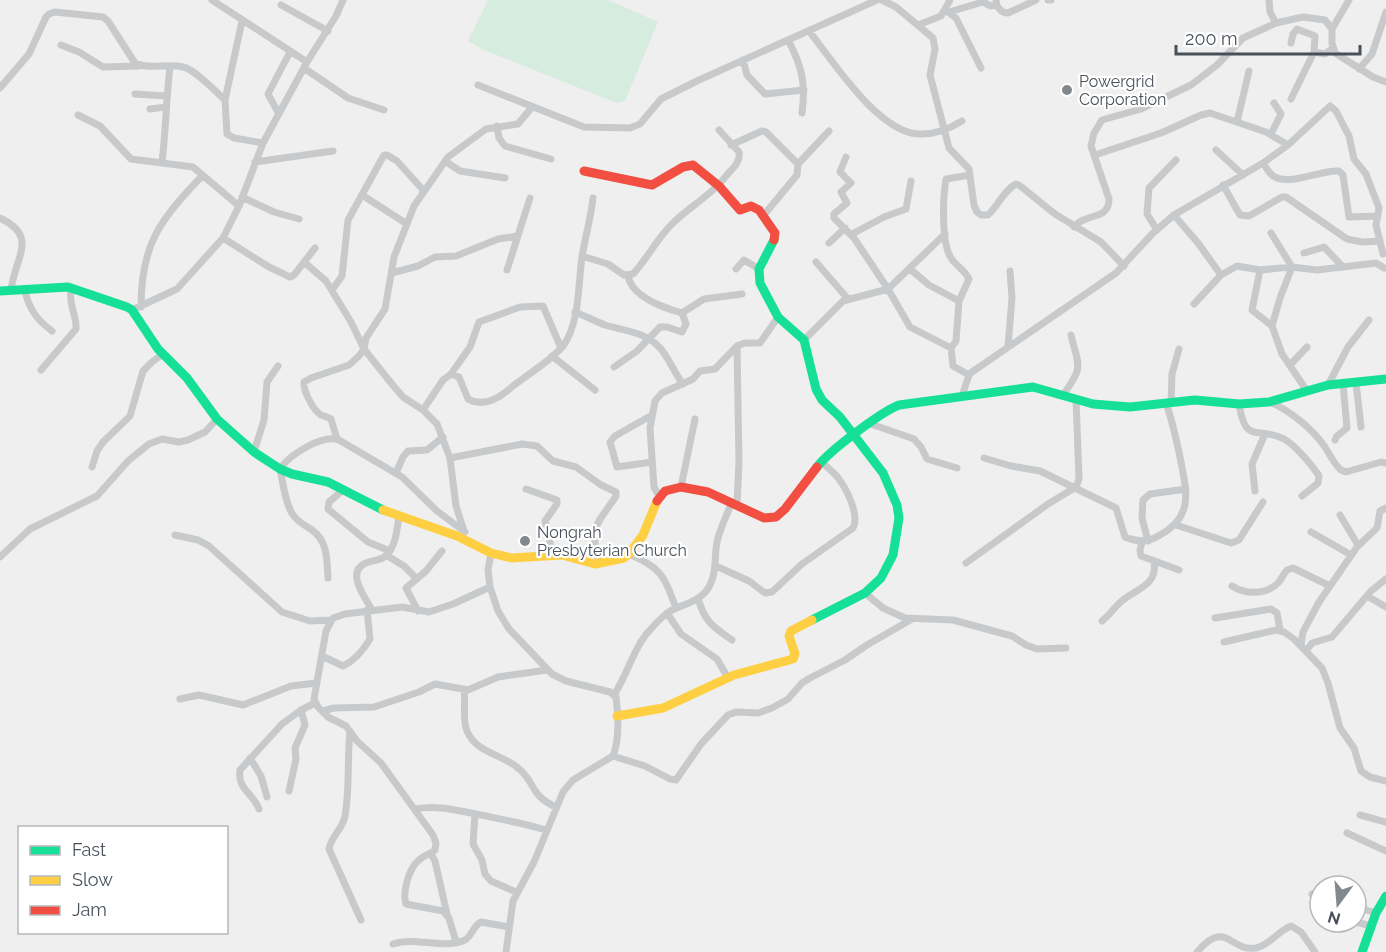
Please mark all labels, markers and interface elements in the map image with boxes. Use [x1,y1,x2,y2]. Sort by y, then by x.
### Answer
scale bar [1176,18,1360,56]
text: 200 m [1185,28,1238,49]
place label: Powergrid Corporation [1079,72,1166,109]
marker: Powergrid Corporation [1060,83,1074,97]
place label: Nongrah Presbyterian Church [537,523,687,560]
marker: Nongrah Presbyterian Church [518,534,532,548]
legend [18,826,228,934]
text: Fast [72,839,106,860]
text: Slow [72,869,113,890]
north arrow [1308,874,1368,934]
text: Jam [72,899,107,920]
text: N [1326,907,1342,929]

